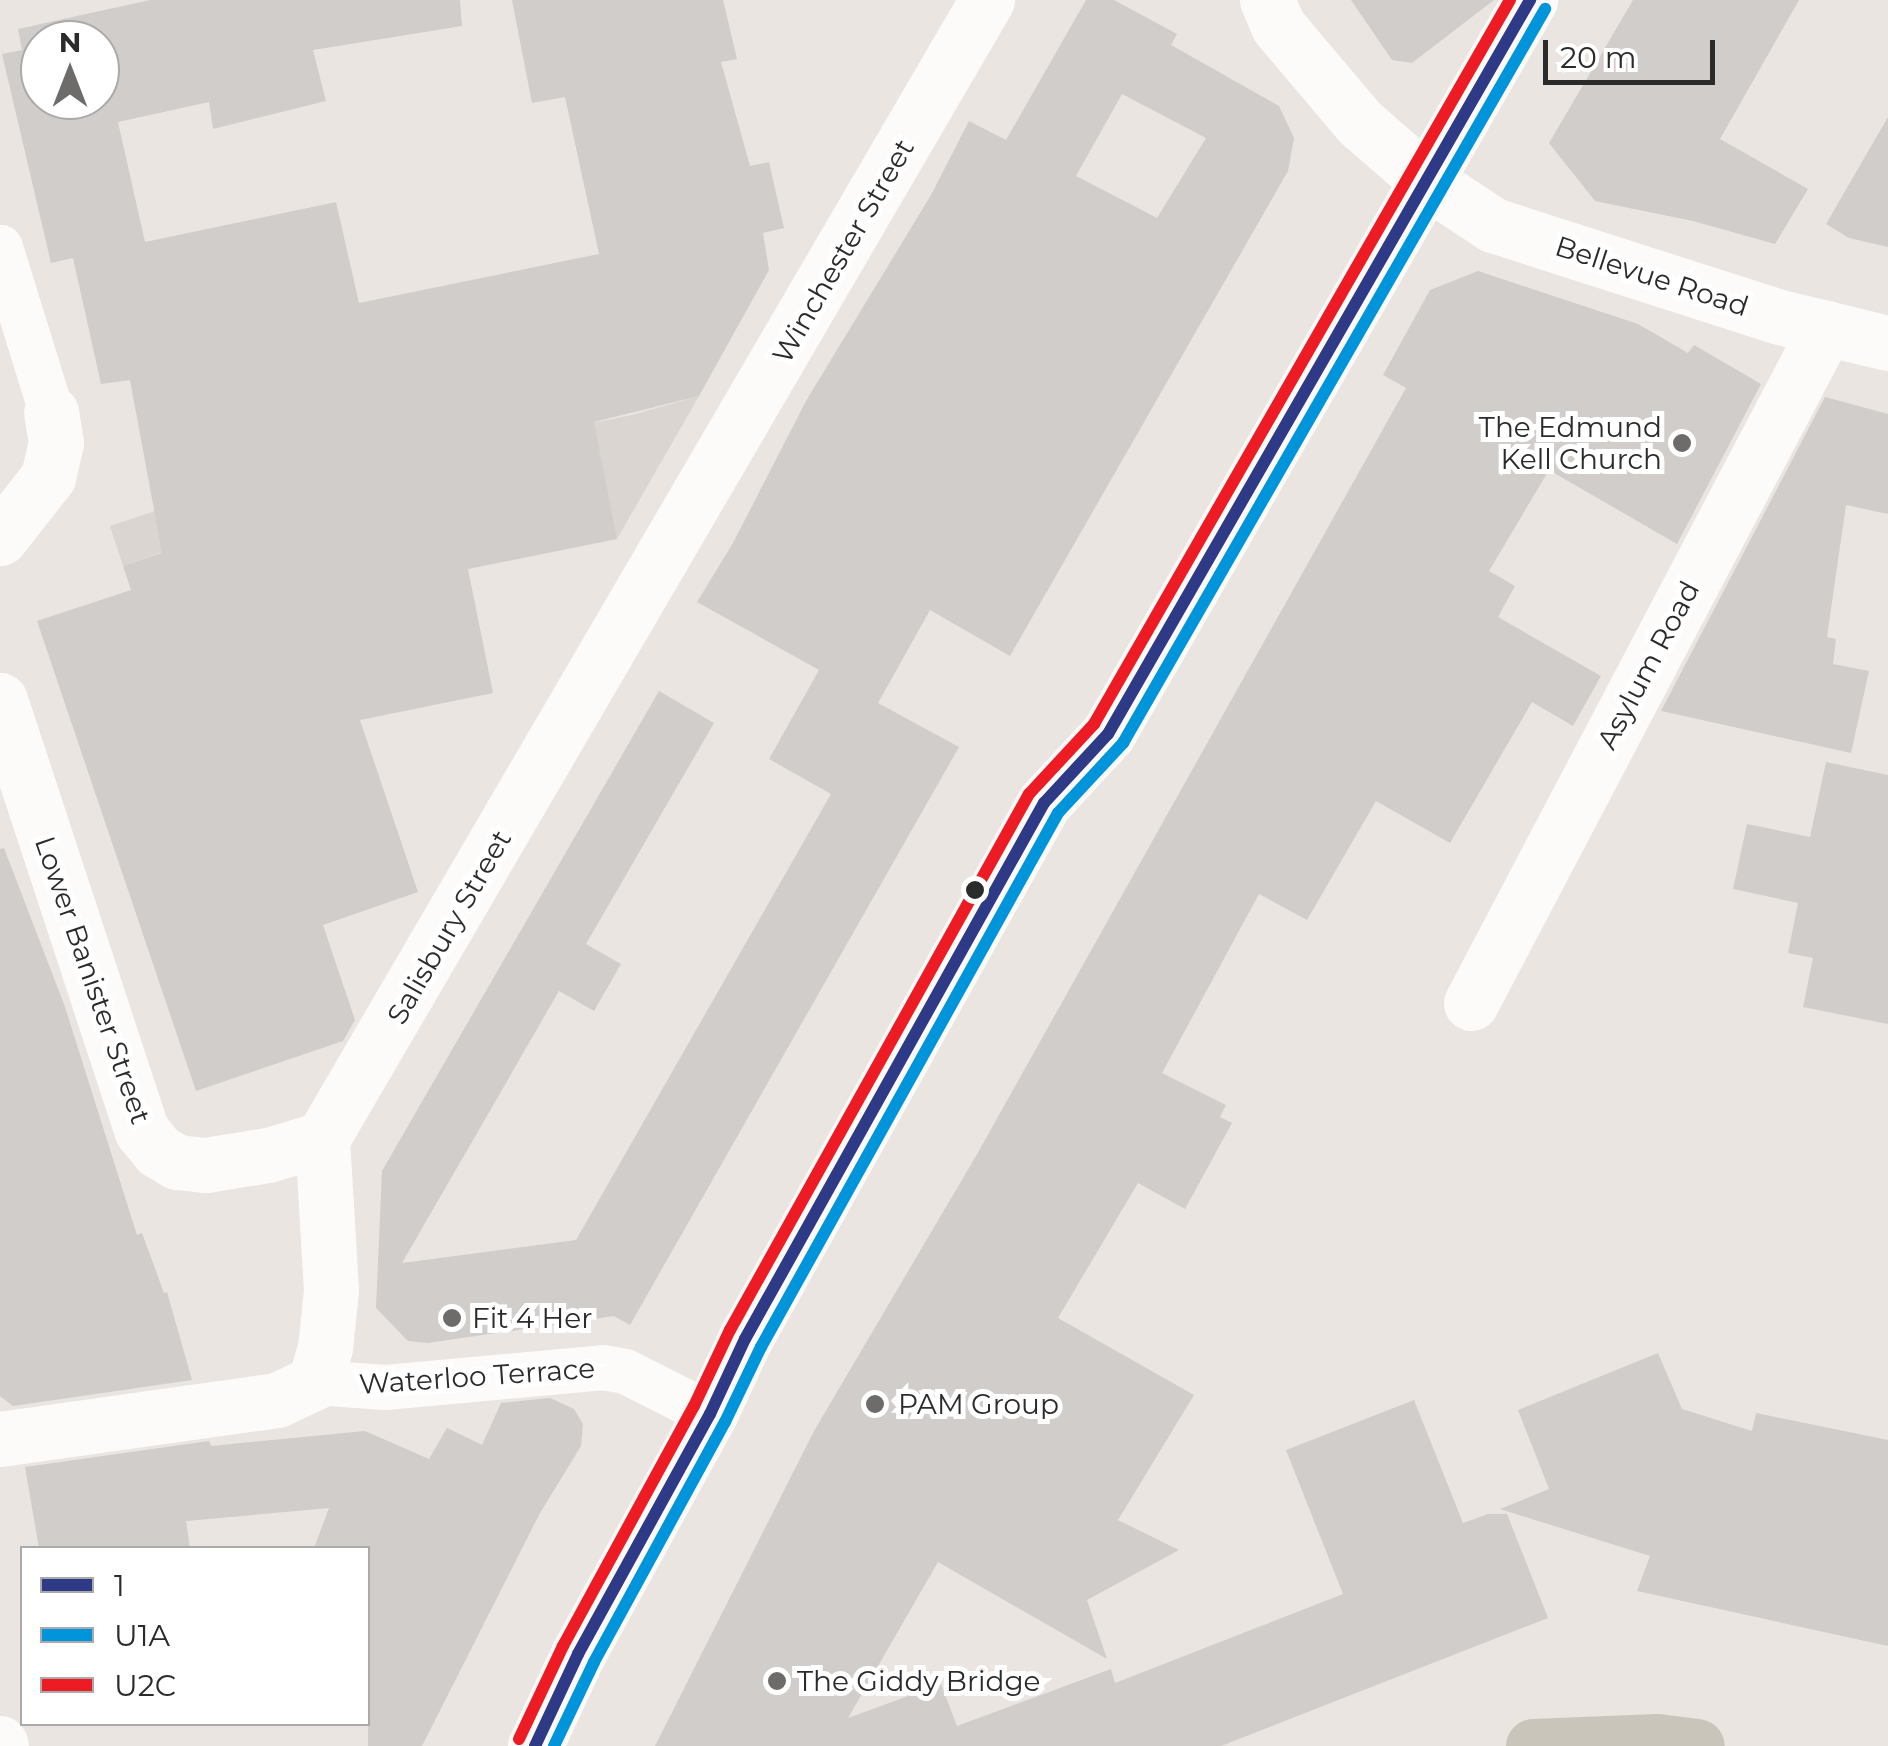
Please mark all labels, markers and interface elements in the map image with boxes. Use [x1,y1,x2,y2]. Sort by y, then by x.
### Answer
north arrow [20,20,120,120]
scale bar [1548,20,1720,82]
text: N [59,25,81,59]
text: 20 m [1560,39,1637,76]
street label: Winchester Street [765,133,921,369]
street label: Bellevue Road [1551,229,1753,323]
place label: The Edmund Kell Church [1479,410,1662,476]
marker: The Edmund Kell Church [1671,432,1693,454]
street label: Asylum Road [1590,575,1706,755]
street label: Salisbury Street [380,824,518,1030]
street label: Lower Banister Street [28,832,158,1128]
unlabelled marker [965,880,985,900]
place label: Fit 4 Her [472,1301,592,1335]
marker: Fit 4 Her [441,1307,463,1329]
street label: Waterloo Terrace [358,1351,596,1401]
place label: PAM Group [898,1387,1059,1421]
marker: PAM Group [862,1391,888,1417]
legend [20,1546,370,1726]
text: 1 [114,1567,125,1604]
text: U1A [114,1617,170,1654]
place label: The Giddy Bridge [797,1664,1041,1698]
text: U2C [114,1667,176,1704]
marker: The Giddy Bridge [766,1670,788,1692]

